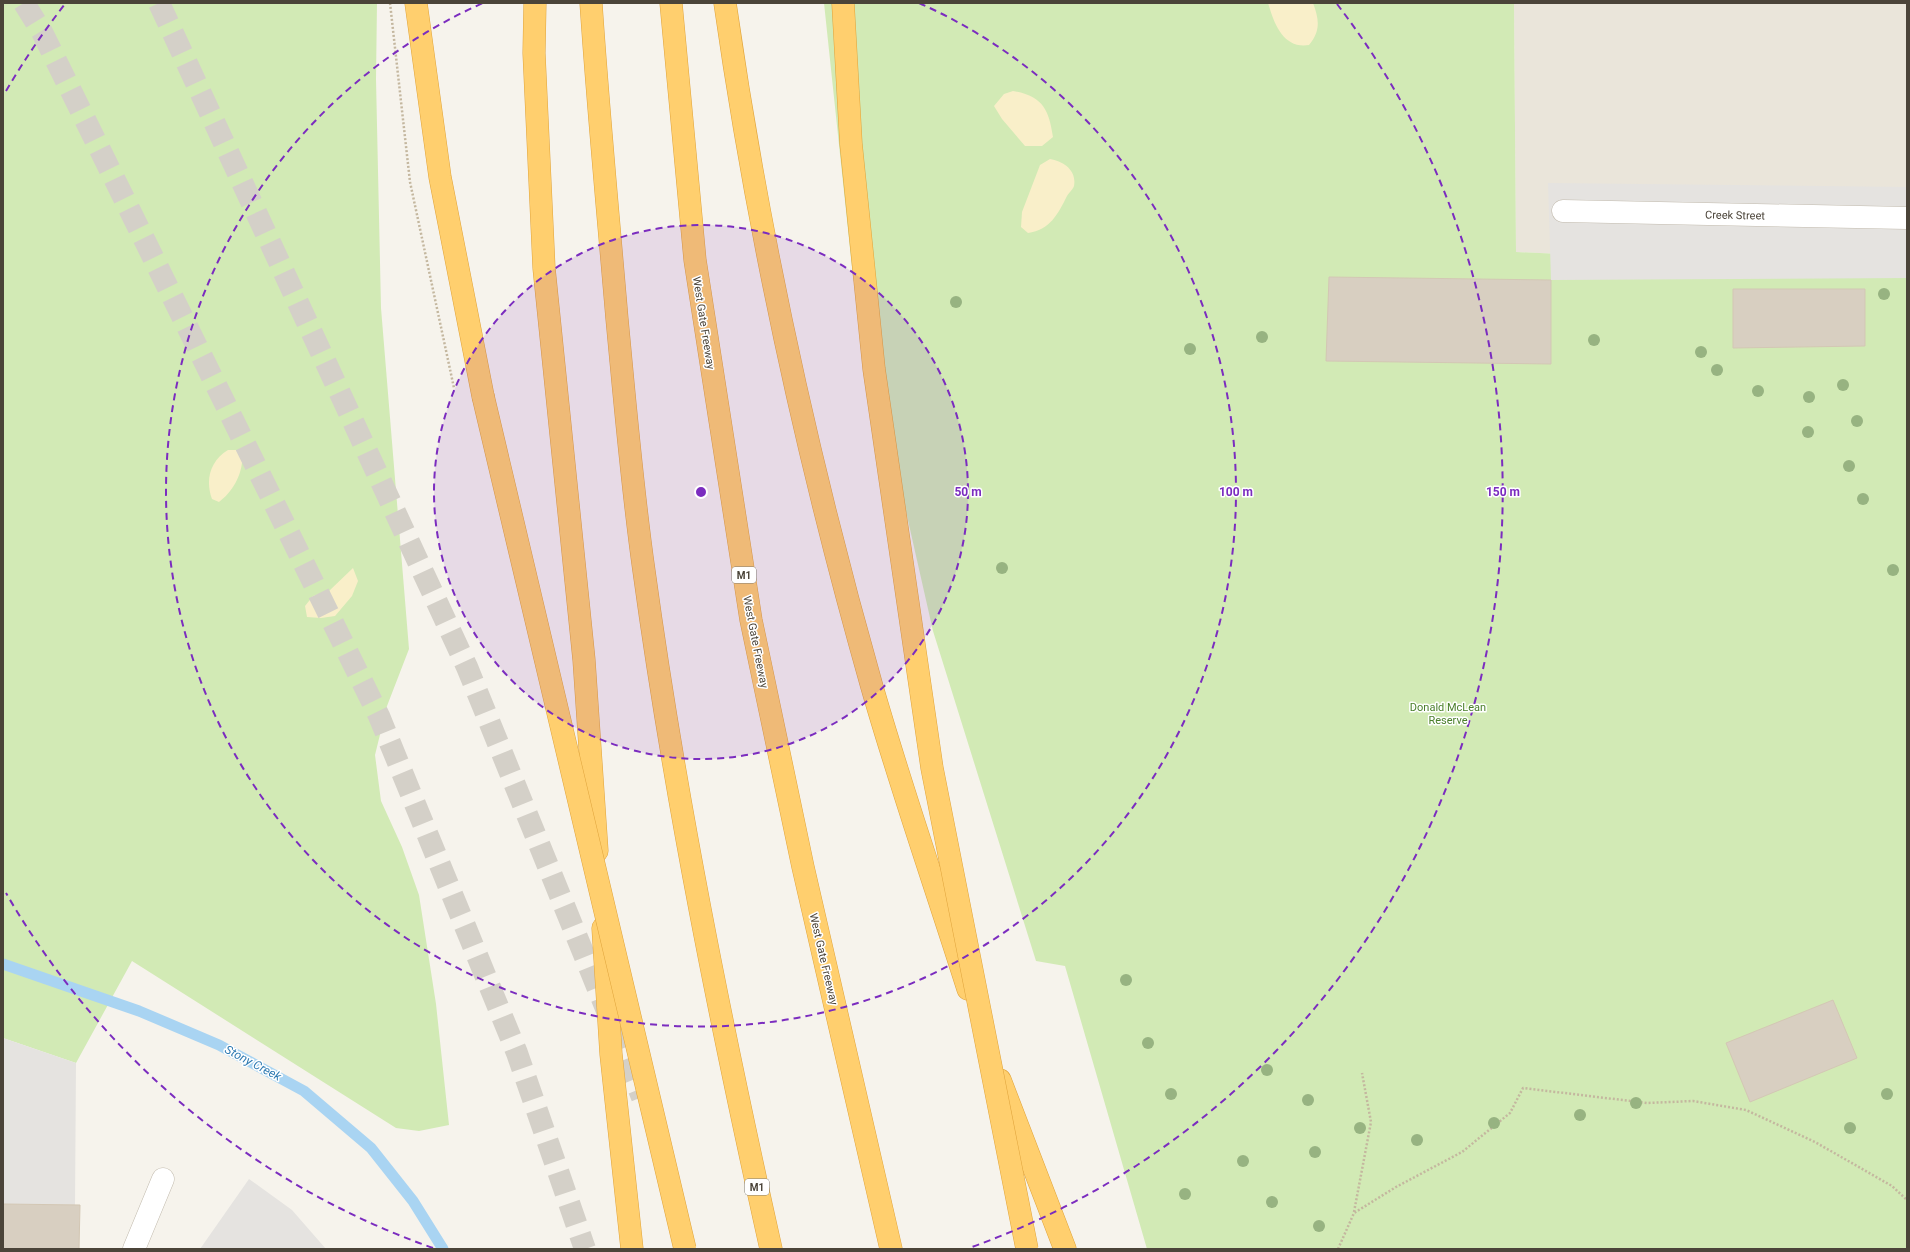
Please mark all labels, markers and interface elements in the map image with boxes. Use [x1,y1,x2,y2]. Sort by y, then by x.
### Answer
street label: Creek Street [1705,208,1765,223]
street label: West Gate Freeway [690,276,717,371]
centre of rings [694,485,708,499]
text: 50 m [954,485,982,499]
text: 100 m [1219,485,1253,499]
text: 150 m [1486,485,1520,499]
road number: M1 [732,567,756,583]
street label: West Gate Freeway [740,595,771,690]
park label: Donald McLean Reserve [1410,701,1486,727]
street label: West Gate Freeway [807,912,841,1007]
water label: Stony Creek [222,1042,285,1084]
road number: M1 [745,1179,769,1195]

